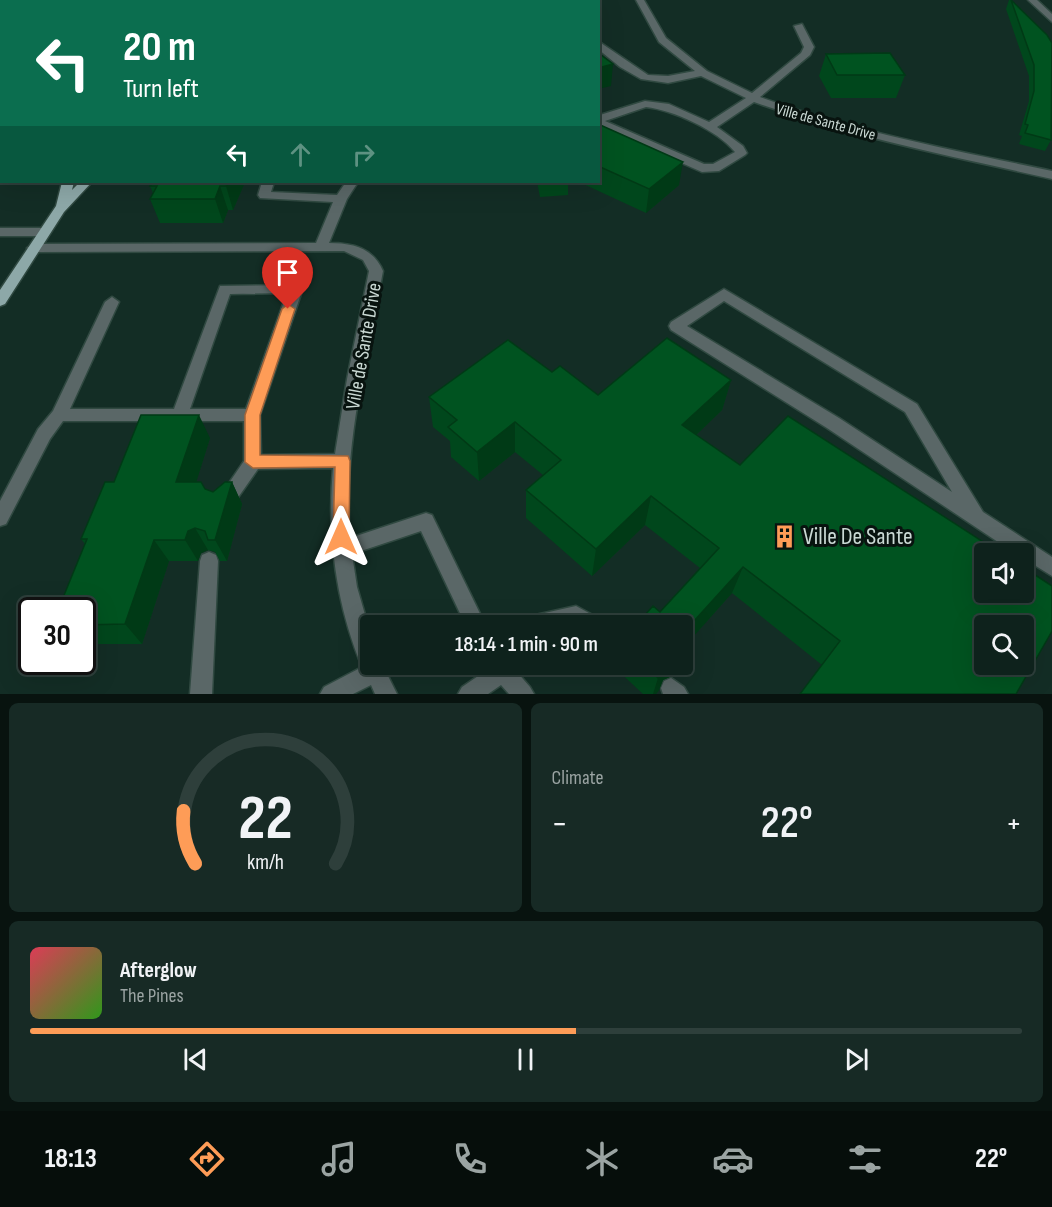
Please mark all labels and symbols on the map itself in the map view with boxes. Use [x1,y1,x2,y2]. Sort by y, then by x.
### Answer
street label: Ville de Sante Drive [774,100,878,145]
pin [262,247,313,309]
street label: Ville de Sante Drive [341,281,387,411]
position arrow [309,505,373,569]
place label: Ville De Sante [803,522,913,551]
building icon: Ville De Sante [772,523,798,549]
speed limit sign: 30 [18,597,96,675]

